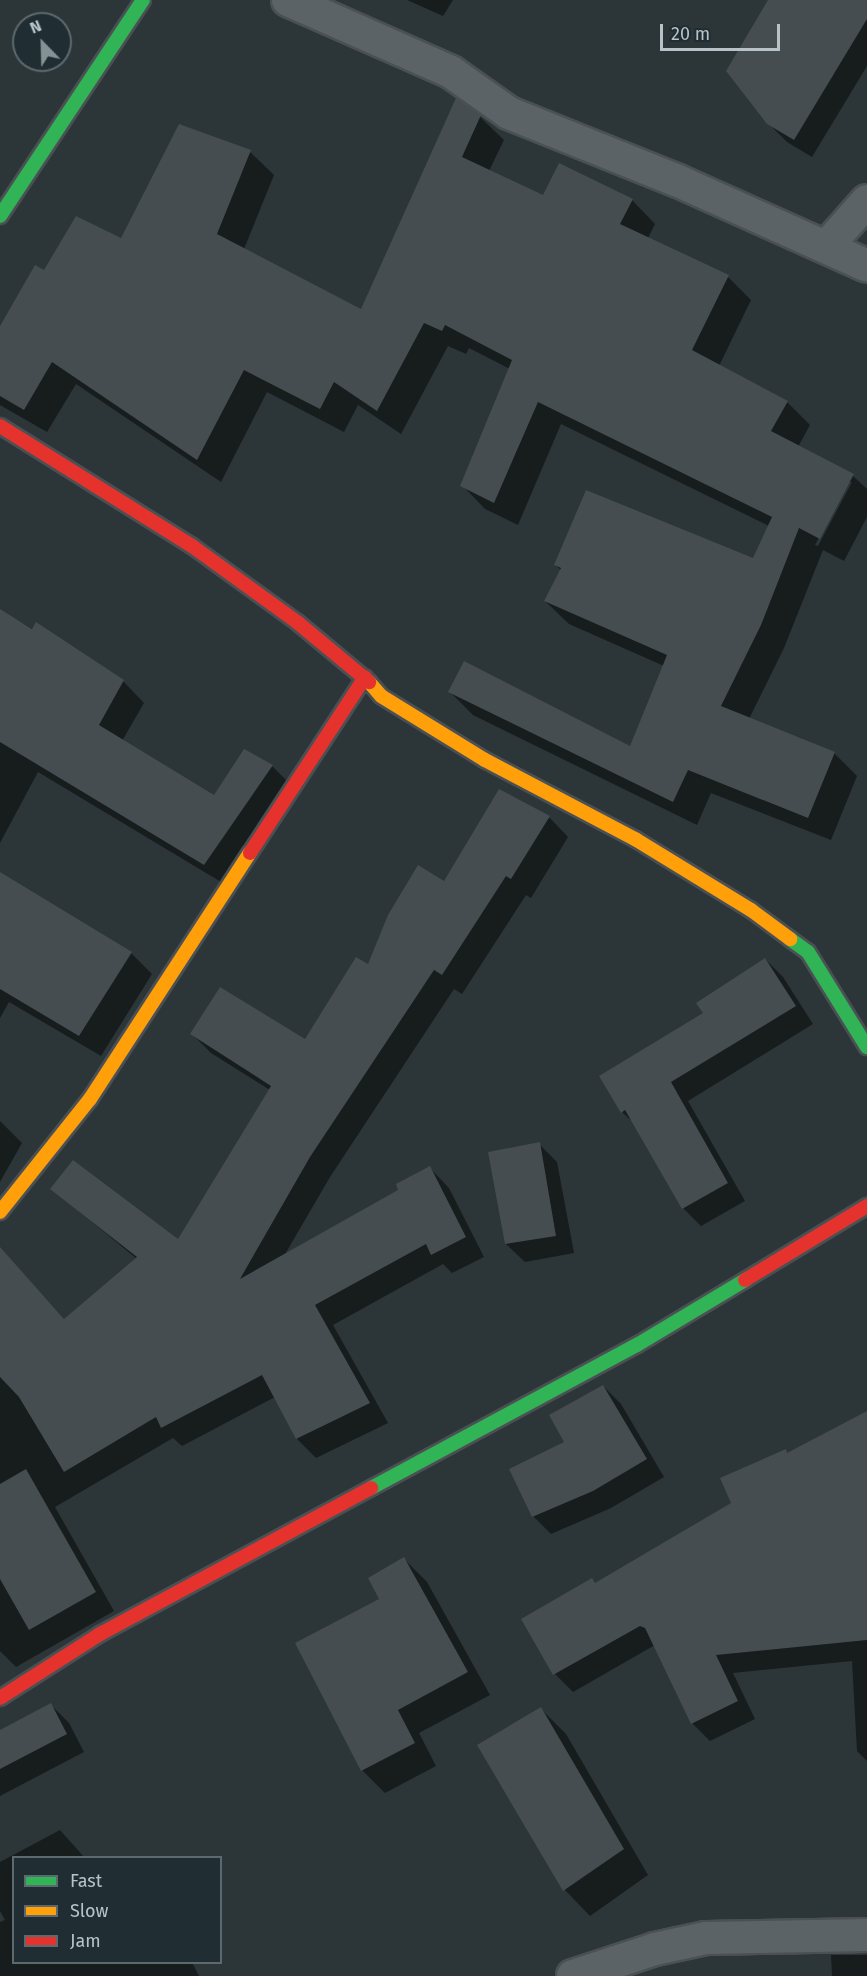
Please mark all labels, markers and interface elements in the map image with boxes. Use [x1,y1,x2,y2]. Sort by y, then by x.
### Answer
north arrow [12,12,72,72]
scale bar [663,12,783,50]
text: N [27,16,44,38]
text: 20 m [671,23,710,45]
legend [12,1856,222,1964]
text: Fast [70,1870,102,1892]
text: Slow [70,1900,108,1922]
text: Jam [70,1930,101,1952]

